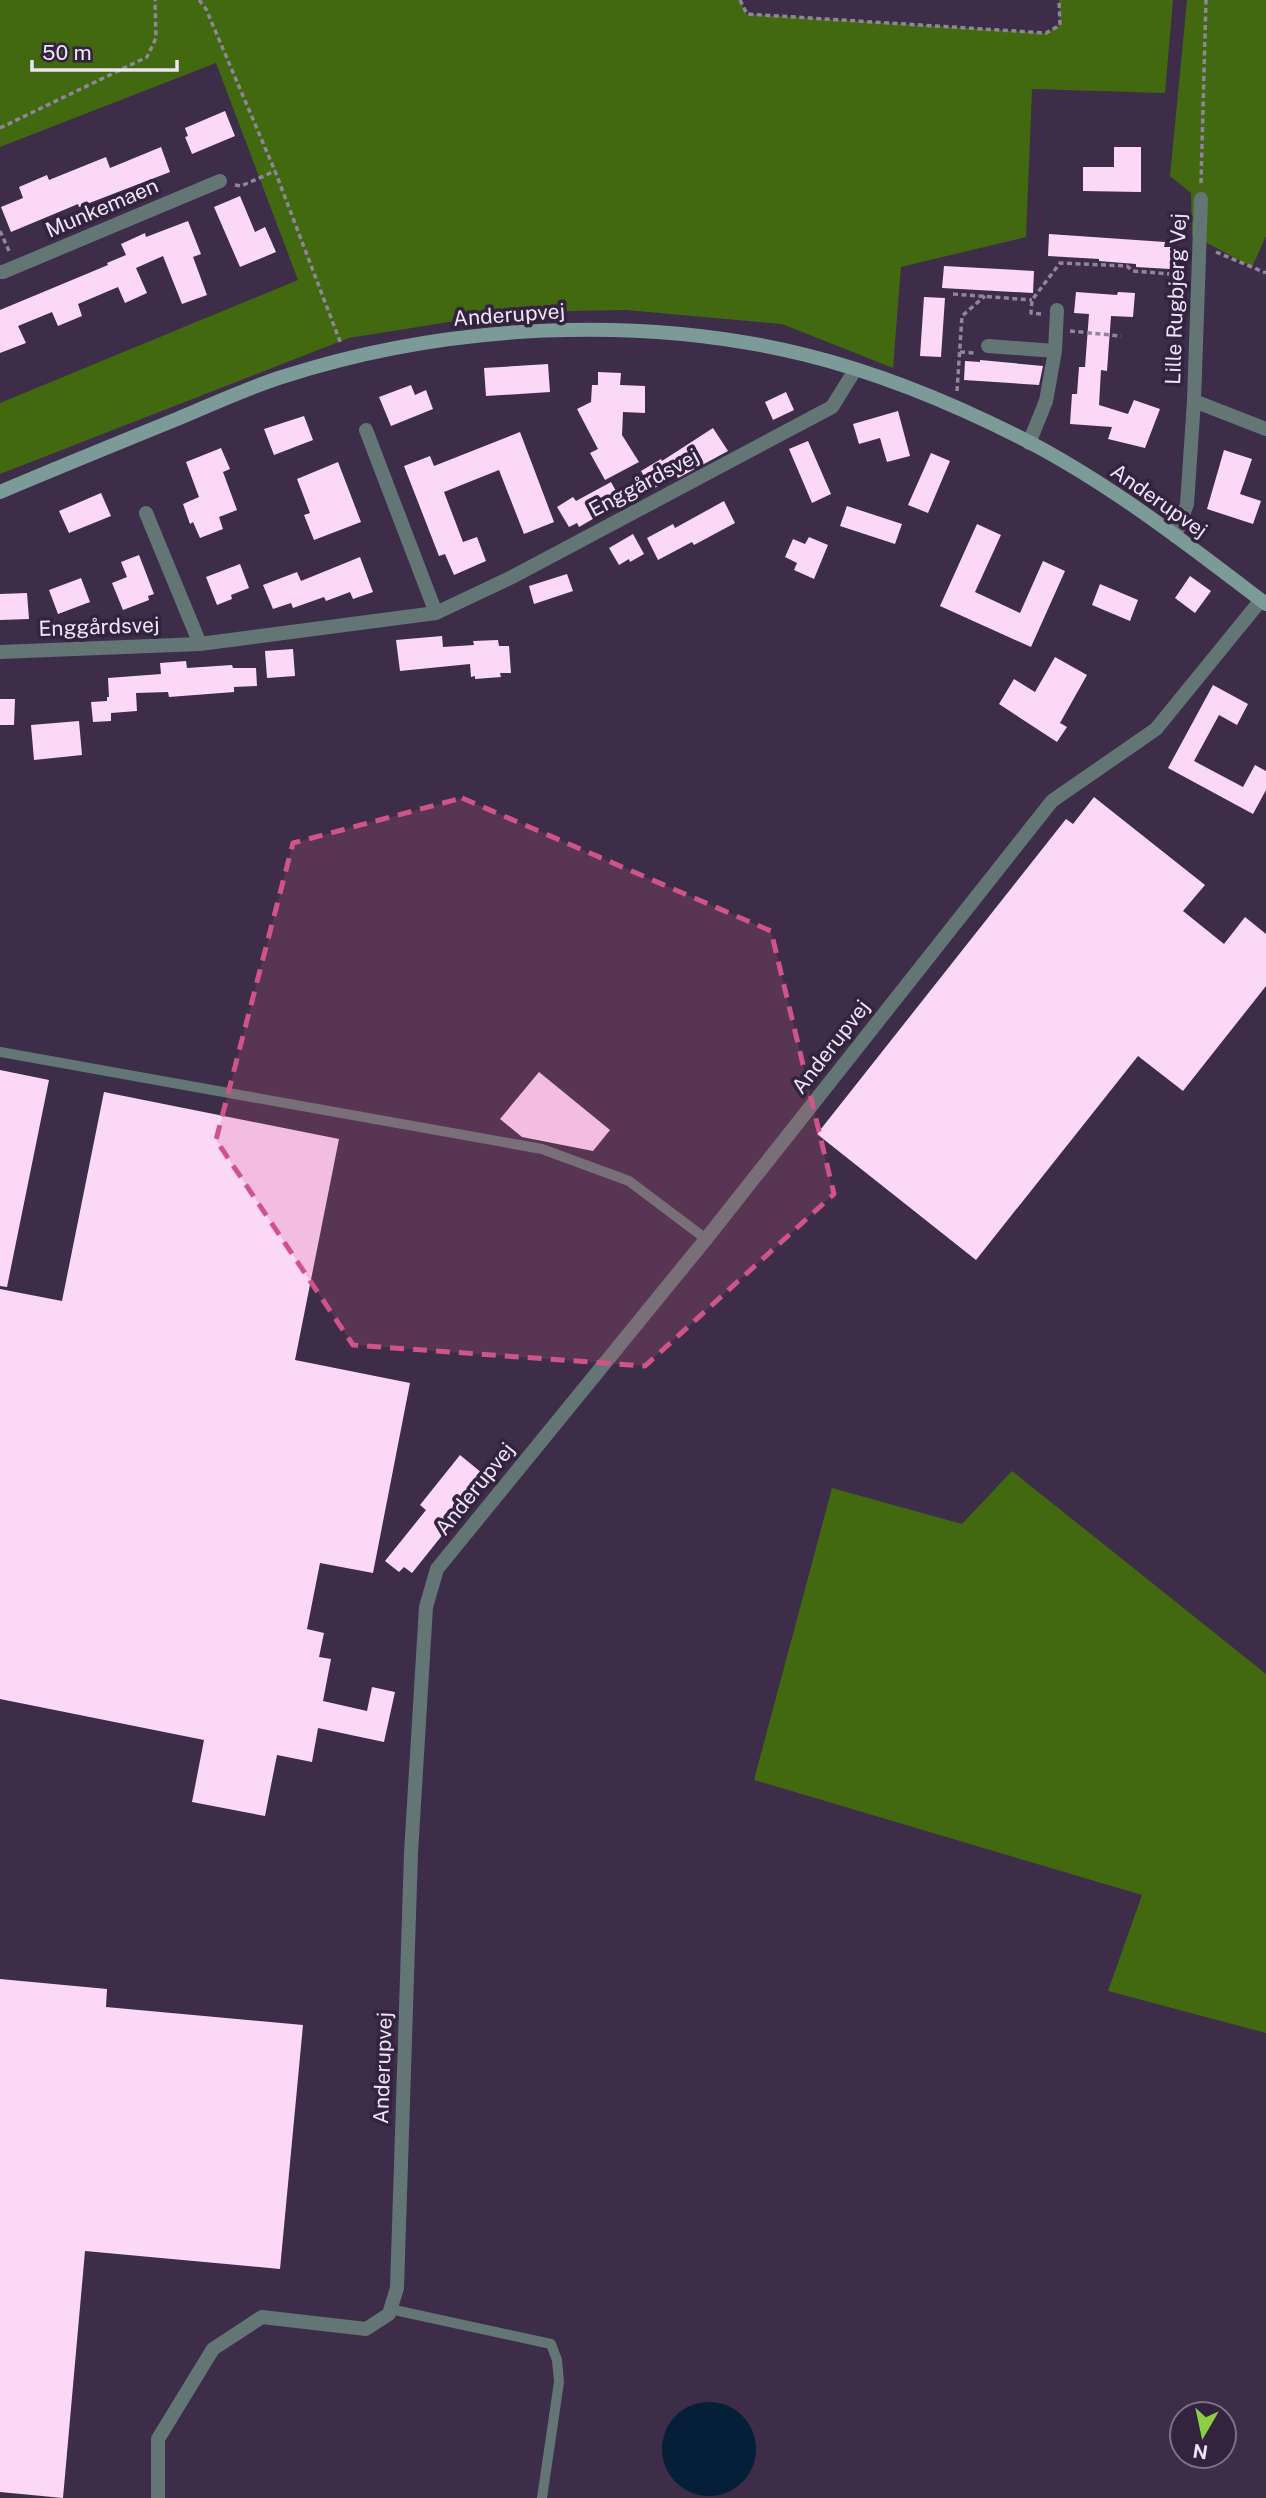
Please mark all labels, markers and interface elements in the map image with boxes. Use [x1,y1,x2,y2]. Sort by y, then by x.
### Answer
scale bar [32,28,177,72]
text: 50 m [42,40,92,65]
street label: Munkemaen [42,173,162,242]
street label: Lille Rugbjerg Vej [1160,213,1191,385]
street label: Anderupvej [452,298,566,331]
street label: Enggårdsvej [584,443,703,522]
street label: Anderupvej [1106,458,1212,543]
street label: Enggårdsvej [38,612,160,641]
street label: Anderupvej [786,995,875,1099]
street label: Anderupvej [430,1437,520,1540]
street label: Anderupvej [368,2012,397,2124]
north arrow [1168,2400,1238,2470]
text: N [1191,2440,1209,2464]

